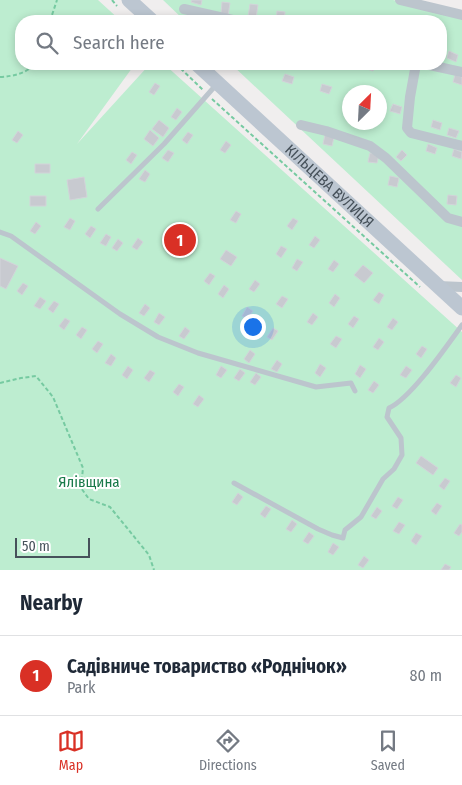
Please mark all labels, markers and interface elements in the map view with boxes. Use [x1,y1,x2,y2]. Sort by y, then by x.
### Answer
search box [15,15,447,70]
icon: search [33,29,61,57]
text: Search here [73,31,165,54]
north arrow [342,85,387,130]
street label: КІЛЬЦЕВА ВУЛИЦЯ [281,141,378,231]
pin: 1 [164,221,196,259]
your location [240,314,266,340]
park label: Ялівщина [58,473,120,491]
scale bar [15,535,90,558]
text: 50 m [22,538,50,555]
text: Nearby [20,590,82,616]
text: Садівниче товариство «Роднічок» [67,655,347,678]
text: 1 [33,666,39,685]
text: 80 m [410,666,442,685]
text: Park [67,678,95,697]
tab: Map [57,727,85,774]
tab: Directions [199,727,257,774]
tab: Saved [371,727,405,774]

